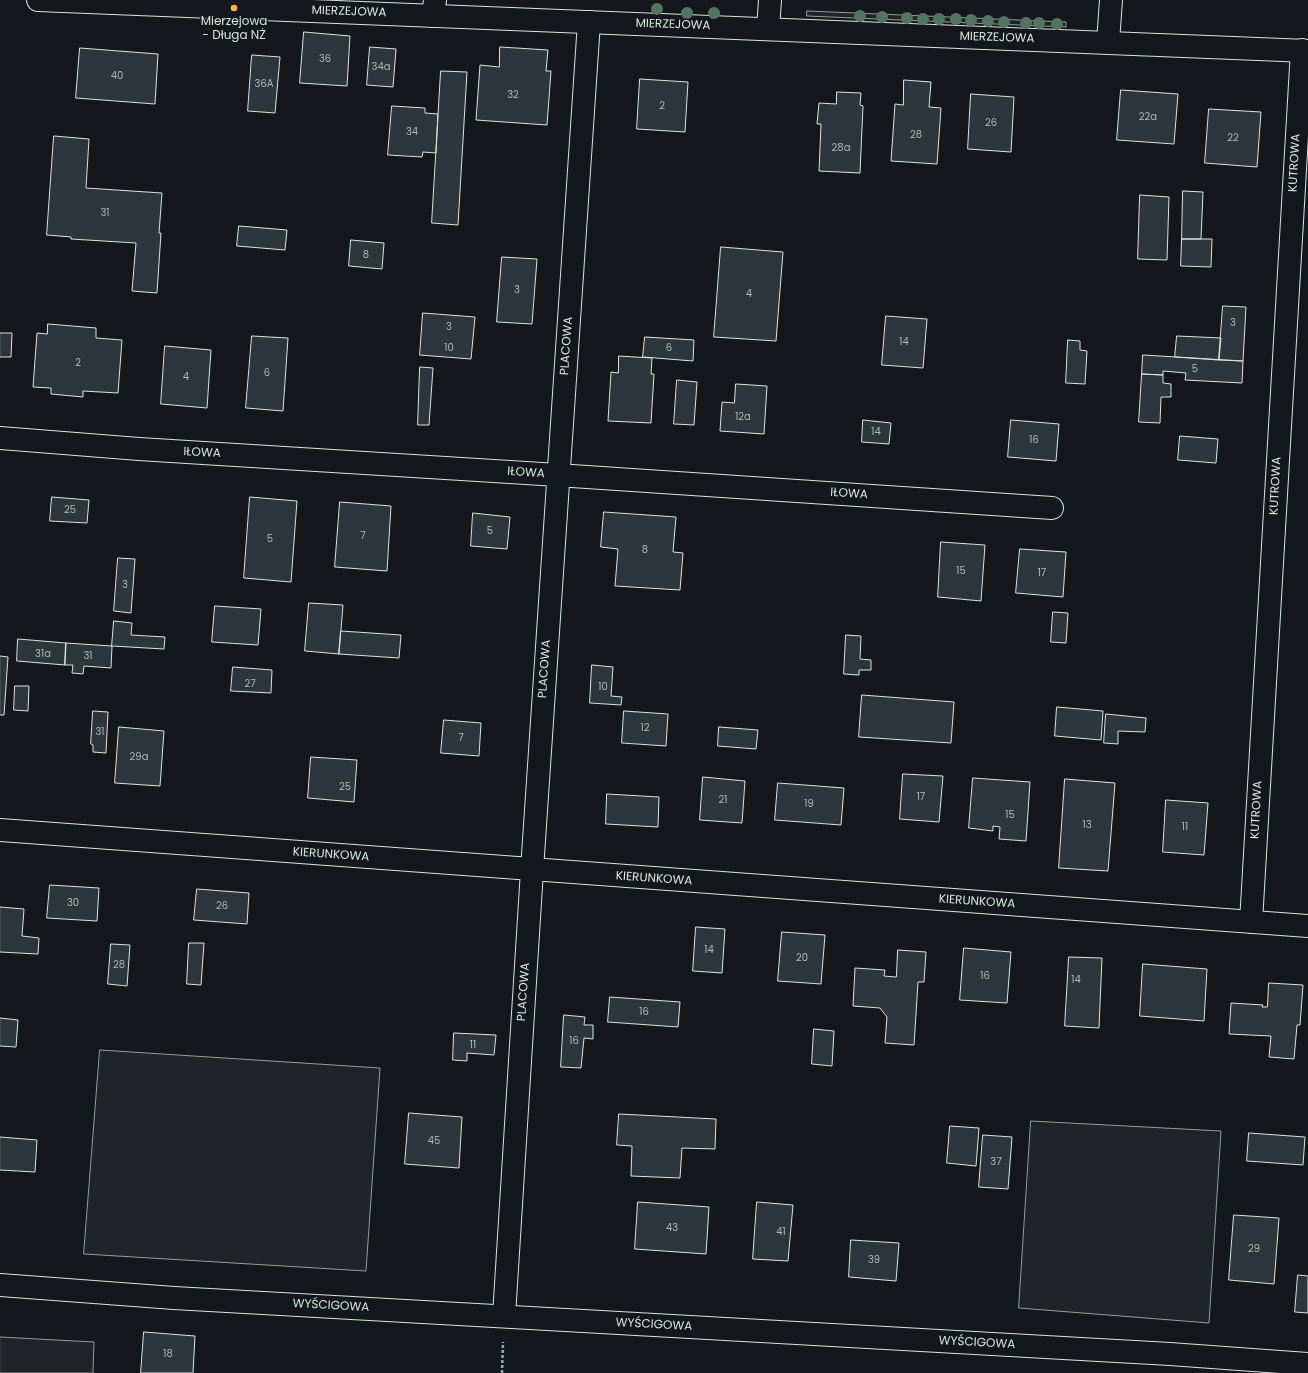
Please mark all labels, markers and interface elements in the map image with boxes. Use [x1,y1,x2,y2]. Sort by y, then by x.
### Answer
marker: Mierzejowa - Długa NŻ [229,3,239,13]
street label: MIERZEJOWA [311,3,387,21]
place label: Mierzejowa - Długa NŻ [201,15,267,43]
street label: MIERZEJOWA [635,16,711,34]
street label: MIERZEJOWA [959,29,1035,47]
house number: 36 [319,53,331,65]
house number: 34a [372,61,390,73]
house number: 40 [111,70,123,82]
house number: 36A [255,78,273,90]
house number: 32 [507,89,519,101]
house number: 2 [659,100,665,112]
house number: 22a [1139,111,1157,123]
house number: 26 [985,117,997,129]
house number: 34 [406,126,418,138]
house number: 28 [910,129,922,141]
house number: 22 [1227,132,1239,144]
street label: KUTROWA [1286,134,1304,192]
house number: 28a [832,142,850,154]
house number: 31 [100,207,110,219]
house number: 8 [363,249,369,261]
house number: 3 [514,284,520,296]
house number: 4 [746,288,752,300]
street label: PLACOWA [558,316,576,376]
house number: 3 [1230,317,1236,329]
house number: 3 [446,321,452,333]
house number: 14 [899,336,909,348]
house number: 10 [444,342,454,354]
house number: 6 [666,342,672,354]
house number: 2 [75,357,81,369]
house number: 5 [1192,363,1198,375]
house number: 6 [264,367,270,379]
house number: 4 [183,371,189,383]
house number: 12a [735,411,751,423]
house number: 14 [871,426,881,438]
house number: 16 [1029,434,1039,446]
street label: IŁOWA [183,445,221,461]
street label: KUTROWA [1267,457,1285,515]
street label: IŁOWA [507,465,545,481]
street label: IŁOWA [830,486,868,502]
house number: 25 [64,504,76,516]
house number: 5 [487,525,493,537]
house number: 7 [360,530,366,542]
house number: 5 [267,533,273,545]
house number: 8 [642,544,648,556]
house number: 15 [956,565,966,577]
house number: 17 [1038,567,1046,579]
house number: 3 [122,579,128,591]
street label: PLACOWA [536,639,554,699]
house number: 31a [35,648,51,660]
house number: 31 [83,650,93,662]
house number: 27 [244,678,256,690]
house number: 10 [598,681,608,693]
house number: 12 [641,722,649,734]
house number: 31 [95,726,105,738]
house number: 7 [458,732,464,744]
house number: 29a [130,751,148,763]
house number: 25 [339,781,351,793]
street label: KUTROWA [1248,781,1266,839]
house number: 17 [917,791,925,803]
house number: 21 [719,794,727,806]
house number: 19 [804,798,814,810]
house number: 15 [1005,809,1015,821]
house number: 13 [1082,819,1092,831]
house number: 11 [1182,821,1188,833]
street label: KIERUNKOWA [292,845,370,865]
street label: KIERUNKOWA [615,869,693,889]
street label: KIERUNKOWA [938,892,1016,912]
house number: 30 [67,897,79,909]
house number: 26 [216,900,228,912]
house number: 14 [704,944,714,956]
house number: 20 [796,952,808,964]
house number: 28 [113,959,125,971]
street label: PLACOWA [515,962,533,1022]
house number: 16 [980,970,990,982]
house number: 14 [1071,974,1081,986]
house number: 16 [639,1006,649,1018]
house number: 16 [569,1035,579,1047]
house number: 11 [470,1039,476,1051]
house number: 45 [428,1135,440,1147]
house number: 37 [990,1156,1002,1168]
house number: 43 [666,1222,678,1234]
house number: 41 [776,1226,786,1238]
house number: 29 [1248,1243,1260,1255]
house number: 39 [868,1254,880,1266]
street label: WYŚCIGOWA [292,1297,370,1315]
street label: WYŚCIGOWA [615,1316,693,1334]
street label: WYŚCIGOWA [938,1334,1016,1352]
house number: 18 [163,1348,173,1360]

